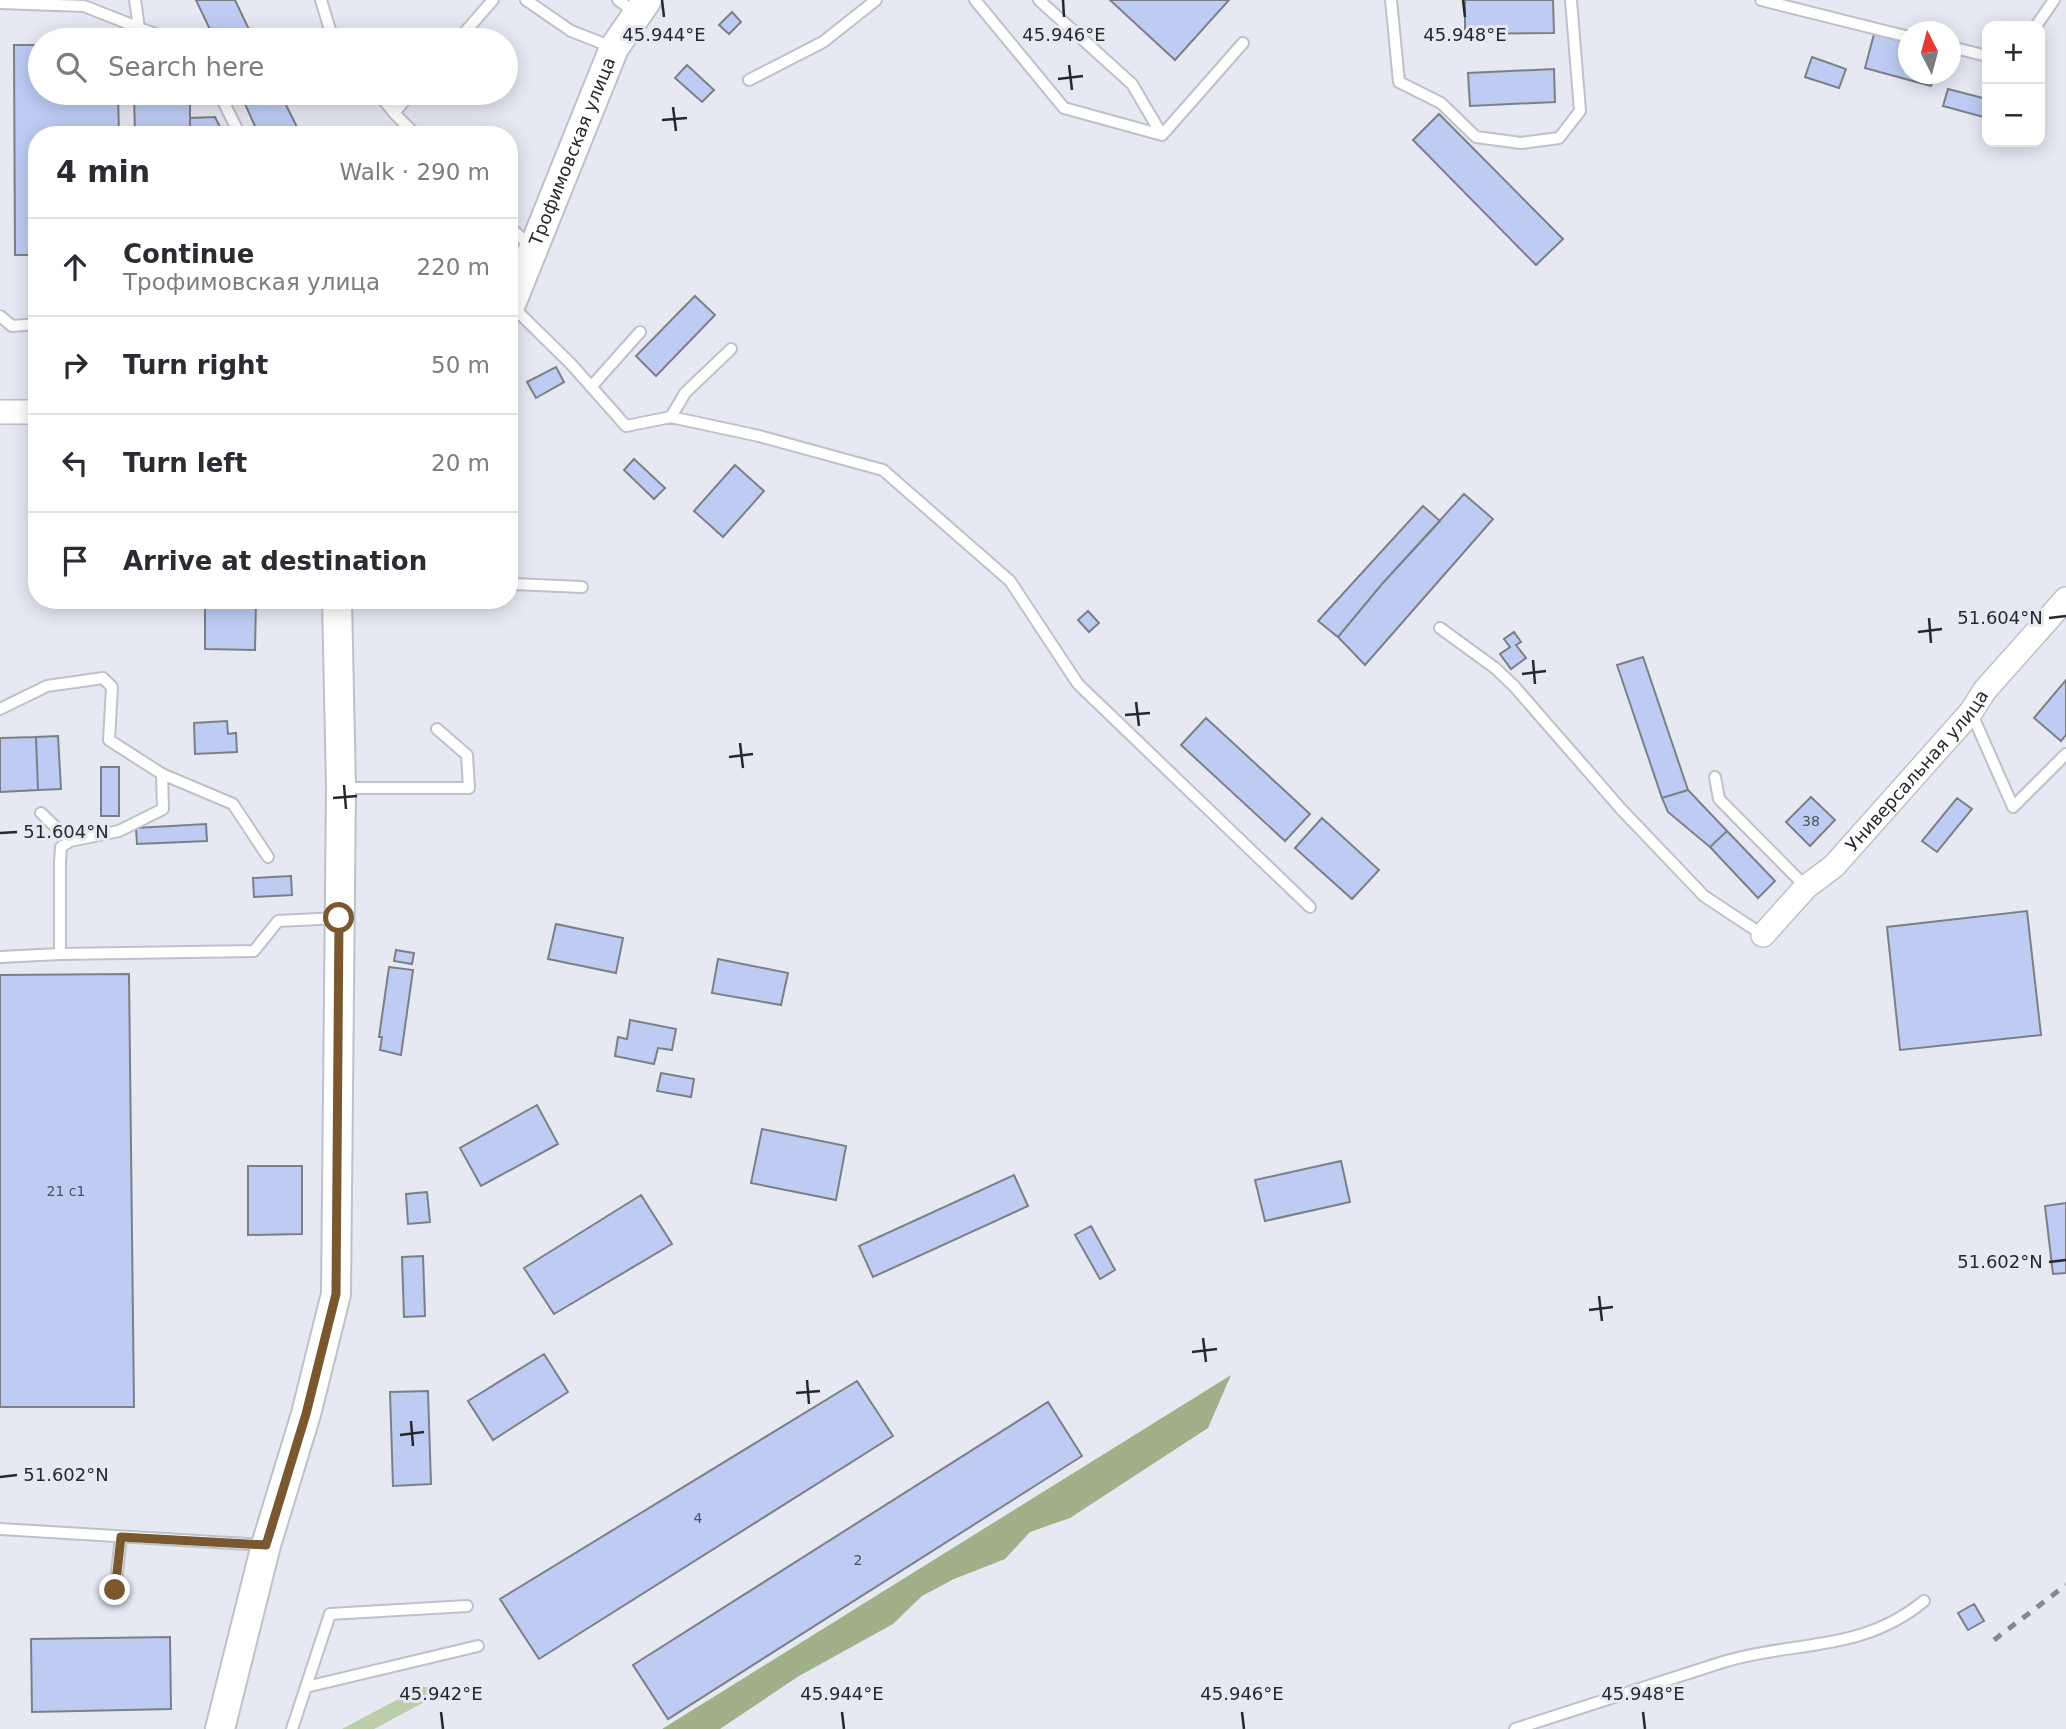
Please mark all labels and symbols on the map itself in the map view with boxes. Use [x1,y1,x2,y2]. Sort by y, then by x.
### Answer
north arrow [1898,21,1961,84]
text: 45.944°E [622,24,706,45]
text: 45.946°E [1022,24,1106,45]
text: 45.948°E [1423,24,1507,45]
street label: Трофимовская улица [524,54,619,249]
text: 51.604°N [1957,607,2043,628]
street label: Универсальная улица [1841,686,1992,855]
house number: 38 [1802,813,1820,829]
text: 51.604°N [23,821,109,842]
route start [323,902,354,933]
house number: 21 с1 [47,1183,85,1199]
text: 51.602°N [1957,1251,2043,1272]
text: 51.602°N [23,1464,109,1485]
house number: 4 [694,1510,703,1526]
house number: 2 [854,1552,862,1568]
route end [99,1574,130,1605]
text: 45.942°E [399,1683,483,1704]
text: 45.944°E [800,1683,884,1704]
text: 45.946°E [1200,1683,1284,1704]
text: 45.948°E [1601,1683,1685,1704]

